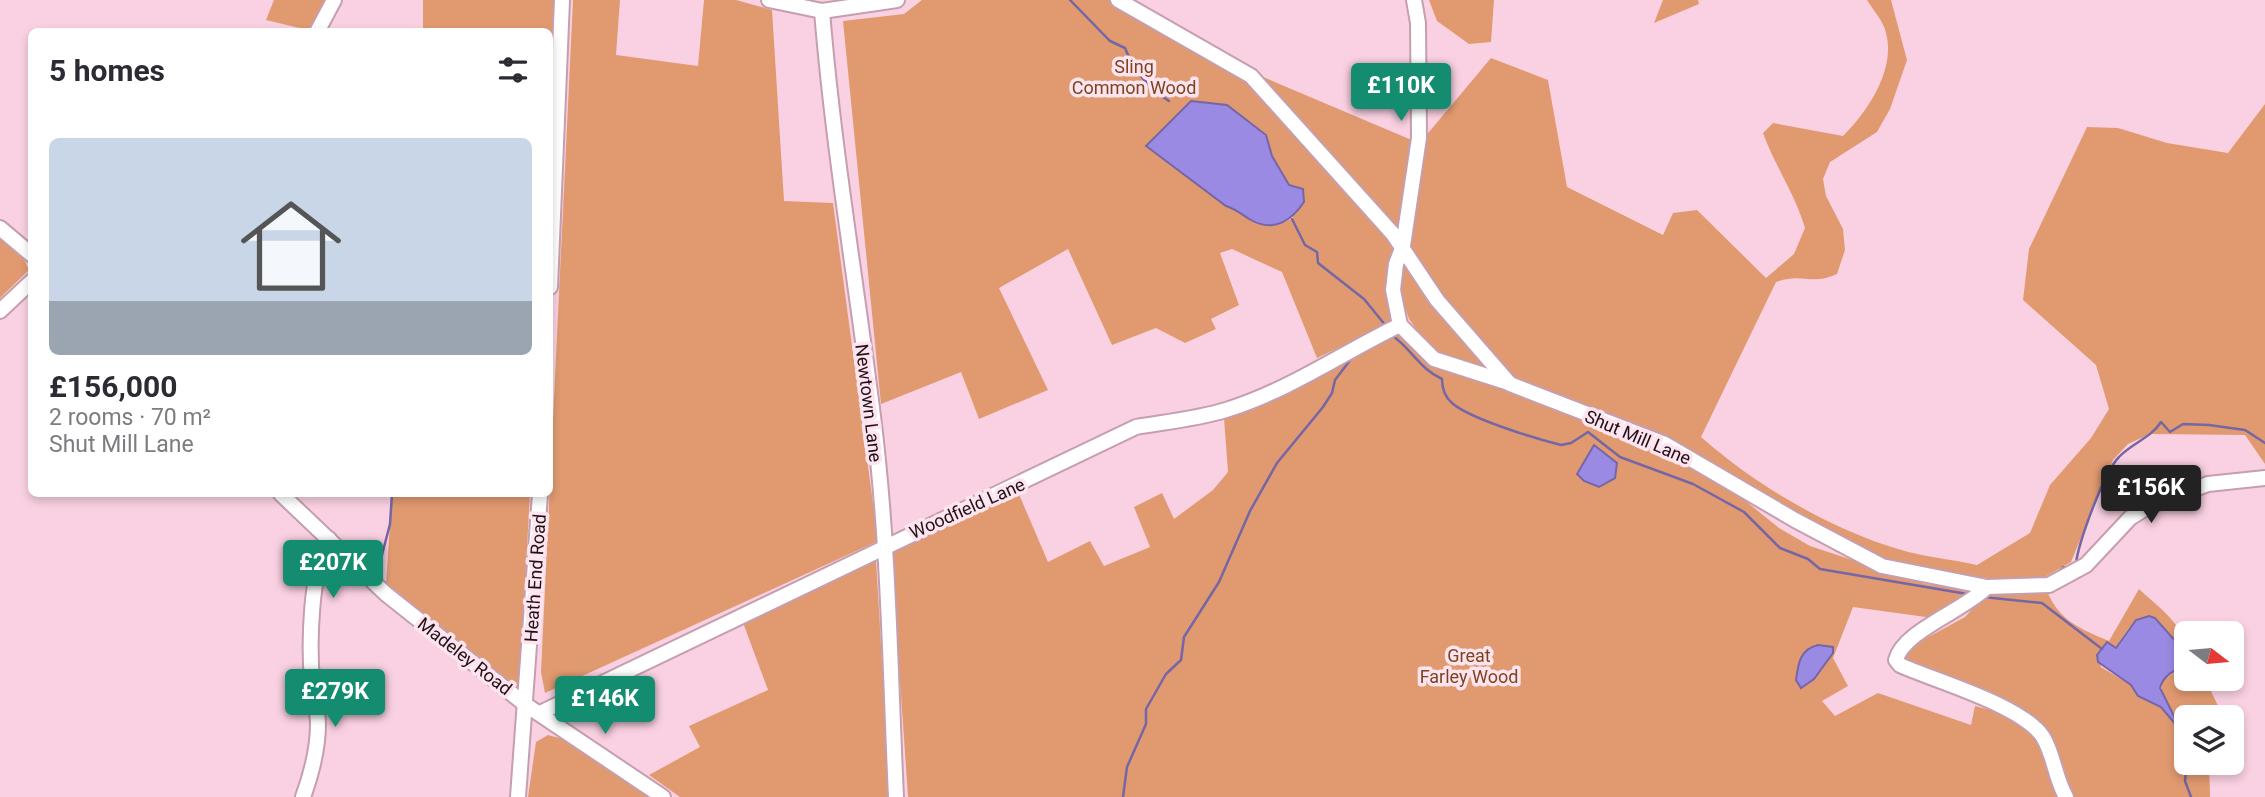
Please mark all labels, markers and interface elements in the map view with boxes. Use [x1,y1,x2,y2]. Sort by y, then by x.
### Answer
icon: filters [494,51,532,89]
text: 5 homes [49,53,165,88]
park label: Sling Common Wood [1072,56,1196,98]
pin: £110K [1352,64,1450,123]
text: £110K [1367,72,1435,99]
icon: home [228,183,354,309]
street label: Newtown Lane [851,343,887,463]
text: £156,000 [49,369,177,404]
text: 2 rooms · 70 m² [49,404,211,431]
street label: Shut Mill Lane [1582,405,1694,469]
text: Shut Mill Lane [49,431,194,458]
pin: £156K [2102,466,2200,525]
street label: Woodfield Lane [906,473,1028,543]
text: £156K [2117,474,2185,501]
street label: Heath End Road [520,513,550,643]
pin: £207K [284,540,382,600]
text: £207K [299,549,367,576]
street label: Madeley Road [414,613,516,699]
north arrow [2174,621,2244,691]
map controls [2174,621,2244,775]
park label: Great Farley Wood [1420,645,1518,687]
pin: £279K [286,670,384,729]
pin: £146K [556,676,654,736]
text: £279K [301,678,369,705]
text: £146K [571,685,639,712]
button: layers [2174,705,2244,775]

